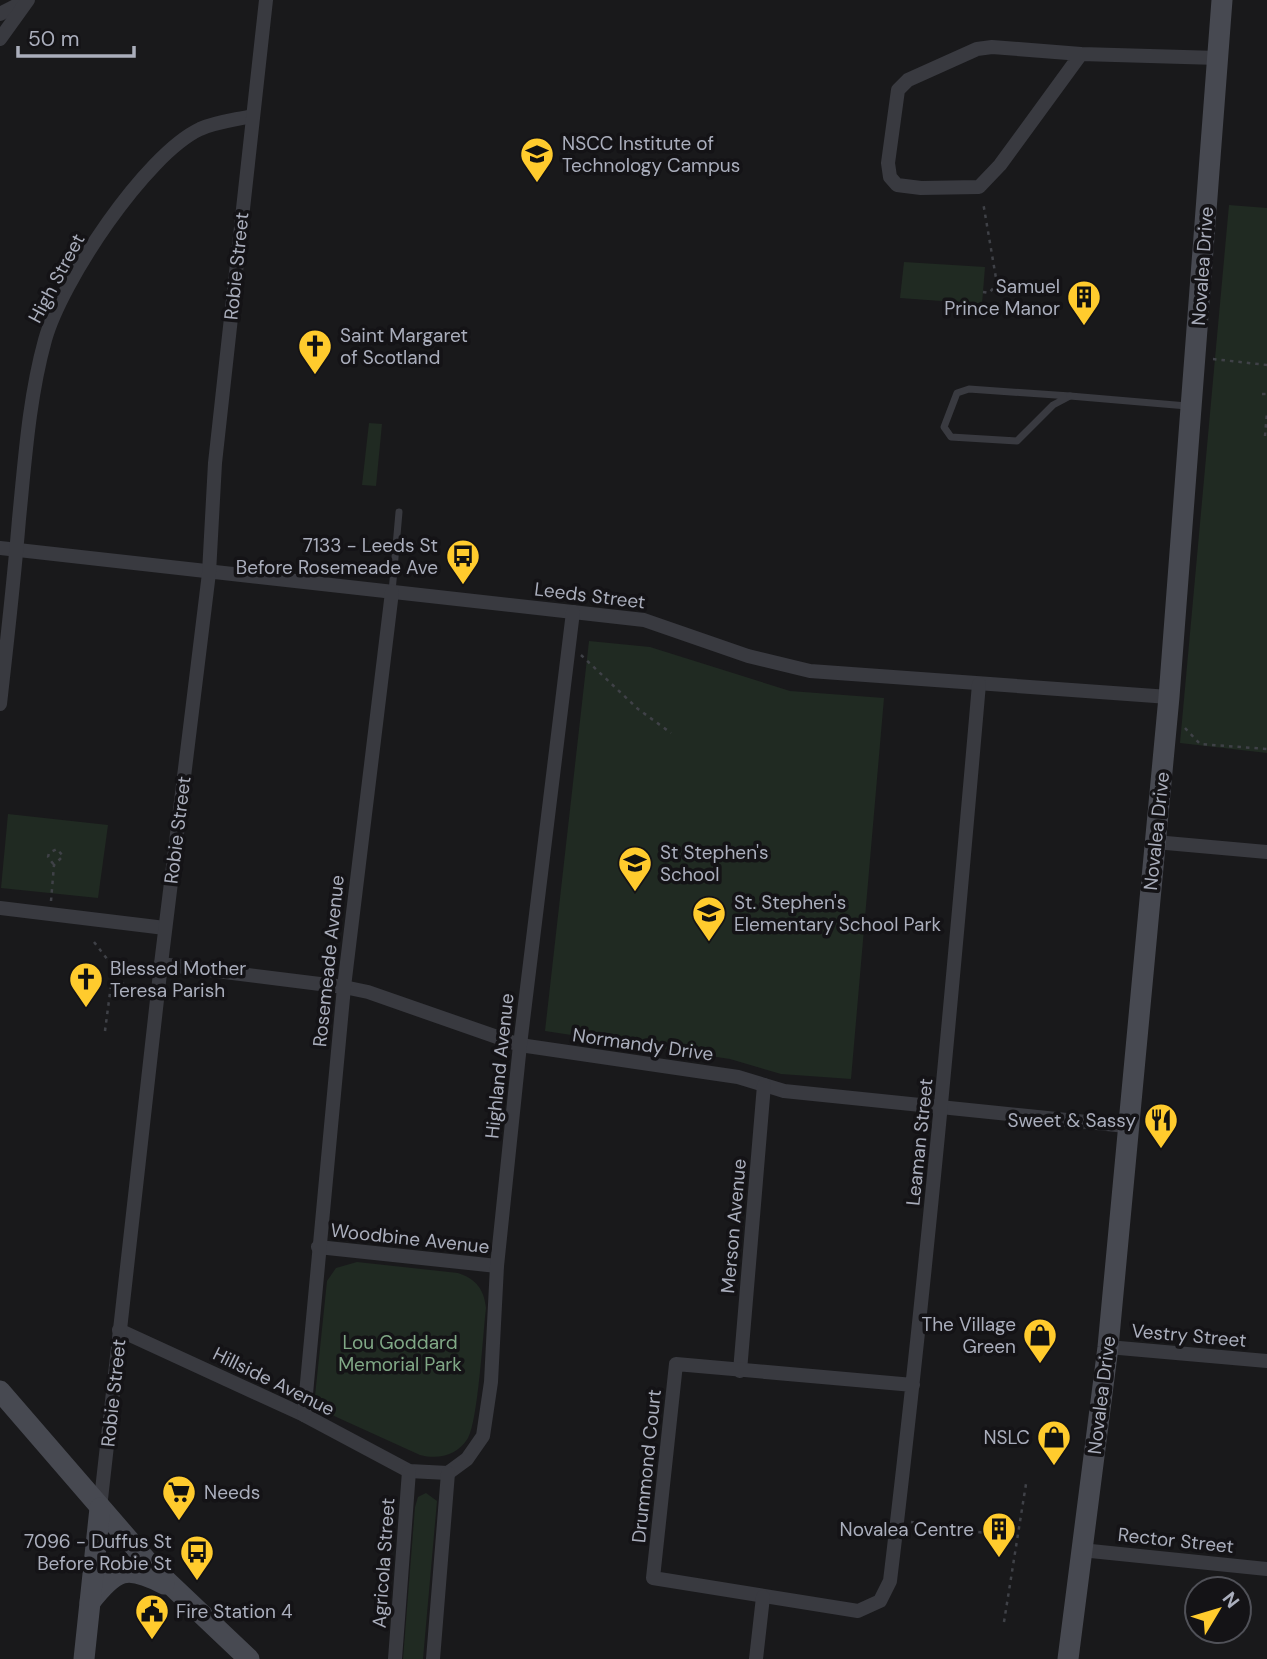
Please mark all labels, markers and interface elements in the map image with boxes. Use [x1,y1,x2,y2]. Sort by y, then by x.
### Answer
scale bar [18,14,133,58]
text: 50 m [28,25,79,53]
place label: NSCC Institute of Technology Campus [562,131,740,178]
school or university icon: NSCC Institute of Technology Campus [518,135,556,184]
street label: Novalea Drive [1186,206,1219,326]
street label: Robie Street [218,211,255,321]
street label: High Street [22,229,90,327]
place label: Samuel Prince Manor [944,274,1060,321]
building icon: Samuel Prince Manor [1065,278,1103,327]
place label: Saint Margaret of Scotland [340,323,468,370]
church icon: Saint Margaret of Scotland [296,327,334,376]
place label: 7133 - Leeds St Before Rosemeade Ave [236,533,438,580]
bus stop icon: 7133 - Leeds St Before Rosemeade Ave [444,537,482,586]
street label: Leeds Street [533,576,647,615]
street label: Novalea Drive [1138,770,1175,892]
street label: Robie Street [158,775,196,885]
place label: St Stephen's School [660,840,769,887]
school or university icon: St Stephen's School [616,844,654,893]
street label: Rosemeade Avenue [307,874,350,1048]
place label: St. Stephen's Elementary School Park [734,890,941,937]
school or university icon: St. Stephen's Elementary School Park [690,894,728,943]
place label: Blessed Mother Teresa Parish [110,956,246,1003]
church icon: Blessed Mother Teresa Parish [67,960,105,1009]
street label: Highland Avenue [479,992,520,1140]
street label: Normandy Drive [571,1022,715,1067]
street label: Leaman Street [900,1077,939,1207]
restaurant icon: Sweet & Sassy [1142,1101,1180,1150]
place label: Sweet & Sassy [1007,1108,1136,1133]
street label: Merson Avenue [715,1158,752,1294]
street label: Woodbine Avenue [329,1218,491,1259]
place label: The Village Green [921,1312,1016,1359]
shop icon: The Village Green [1021,1316,1059,1365]
street label: Vestry Street [1130,1318,1247,1353]
park label: Lou Goddard Memorial Park [338,1330,462,1377]
street label: Novalea Drive [1082,1334,1121,1456]
street label: Robie Street [95,1338,132,1448]
street label: Hillside Avenue [209,1341,339,1422]
street label: Drummond Court [626,1388,667,1544]
shop icon: NSLC [1035,1418,1073,1467]
place label: NSLC [983,1425,1030,1450]
supermarket icon: Needs [160,1473,198,1522]
place label: Needs [204,1480,260,1505]
street label: Agricola Street [366,1497,401,1629]
building icon: Novalea Centre [980,1510,1018,1559]
place label: Novalea Centre [840,1517,974,1542]
street label: Rector Street [1117,1522,1235,1559]
place label: 7096 - Duffus St Before Robie St [24,1529,172,1576]
bus stop icon: 7096 - Duffus St Before Robie St [178,1533,216,1582]
north arrow [1183,1575,1253,1645]
text: N [1217,1587,1245,1613]
public building icon: Fire Station 4 [133,1592,171,1641]
place label: Fire Station 4 [176,1599,293,1624]

